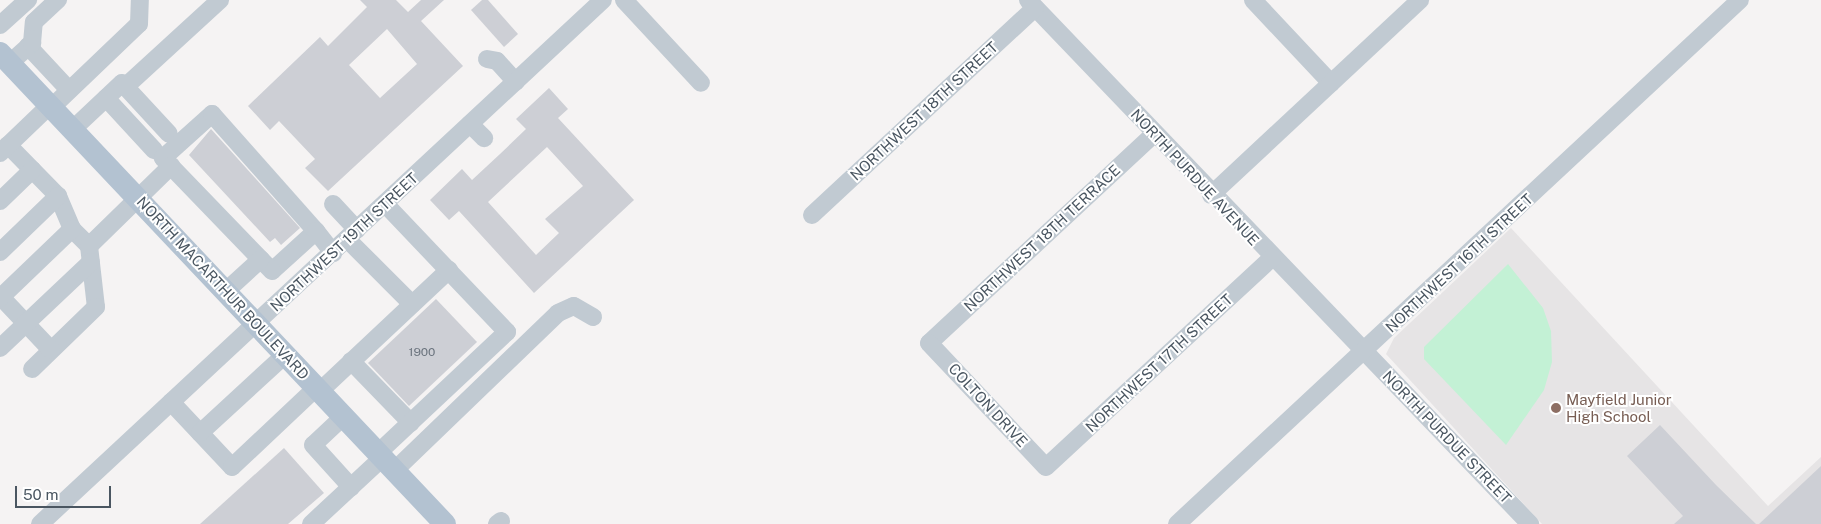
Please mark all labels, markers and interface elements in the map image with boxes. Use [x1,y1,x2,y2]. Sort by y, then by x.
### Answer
street label: NORTHWEST 18TH STREET [846,38,1002,184]
street label: NORTH PURDUE AVENUE [1127,105,1263,249]
street label: NORTHWEST 18TH TERRACE [960,161,1124,315]
street label: NORTHWEST 19TH STREET [267,169,421,315]
street label: NORTHWEST 16TH STREET [1382,190,1536,336]
street label: NORTH MACARTHUR BOULEVARD [133,193,313,383]
street label: NORTHWEST 17TH STREET [1082,290,1236,436]
house number: 1900 [409,346,435,360]
street label: COLTON DRIVE [945,360,1031,450]
street label: NORTH PURDUE STREET [1379,367,1515,507]
place label: Mayfield Junior High School [1566,390,1672,425]
marker: Mayfield Junior High School [1550,402,1562,414]
scale bar [18,476,114,508]
text: 50 m [23,486,58,503]

